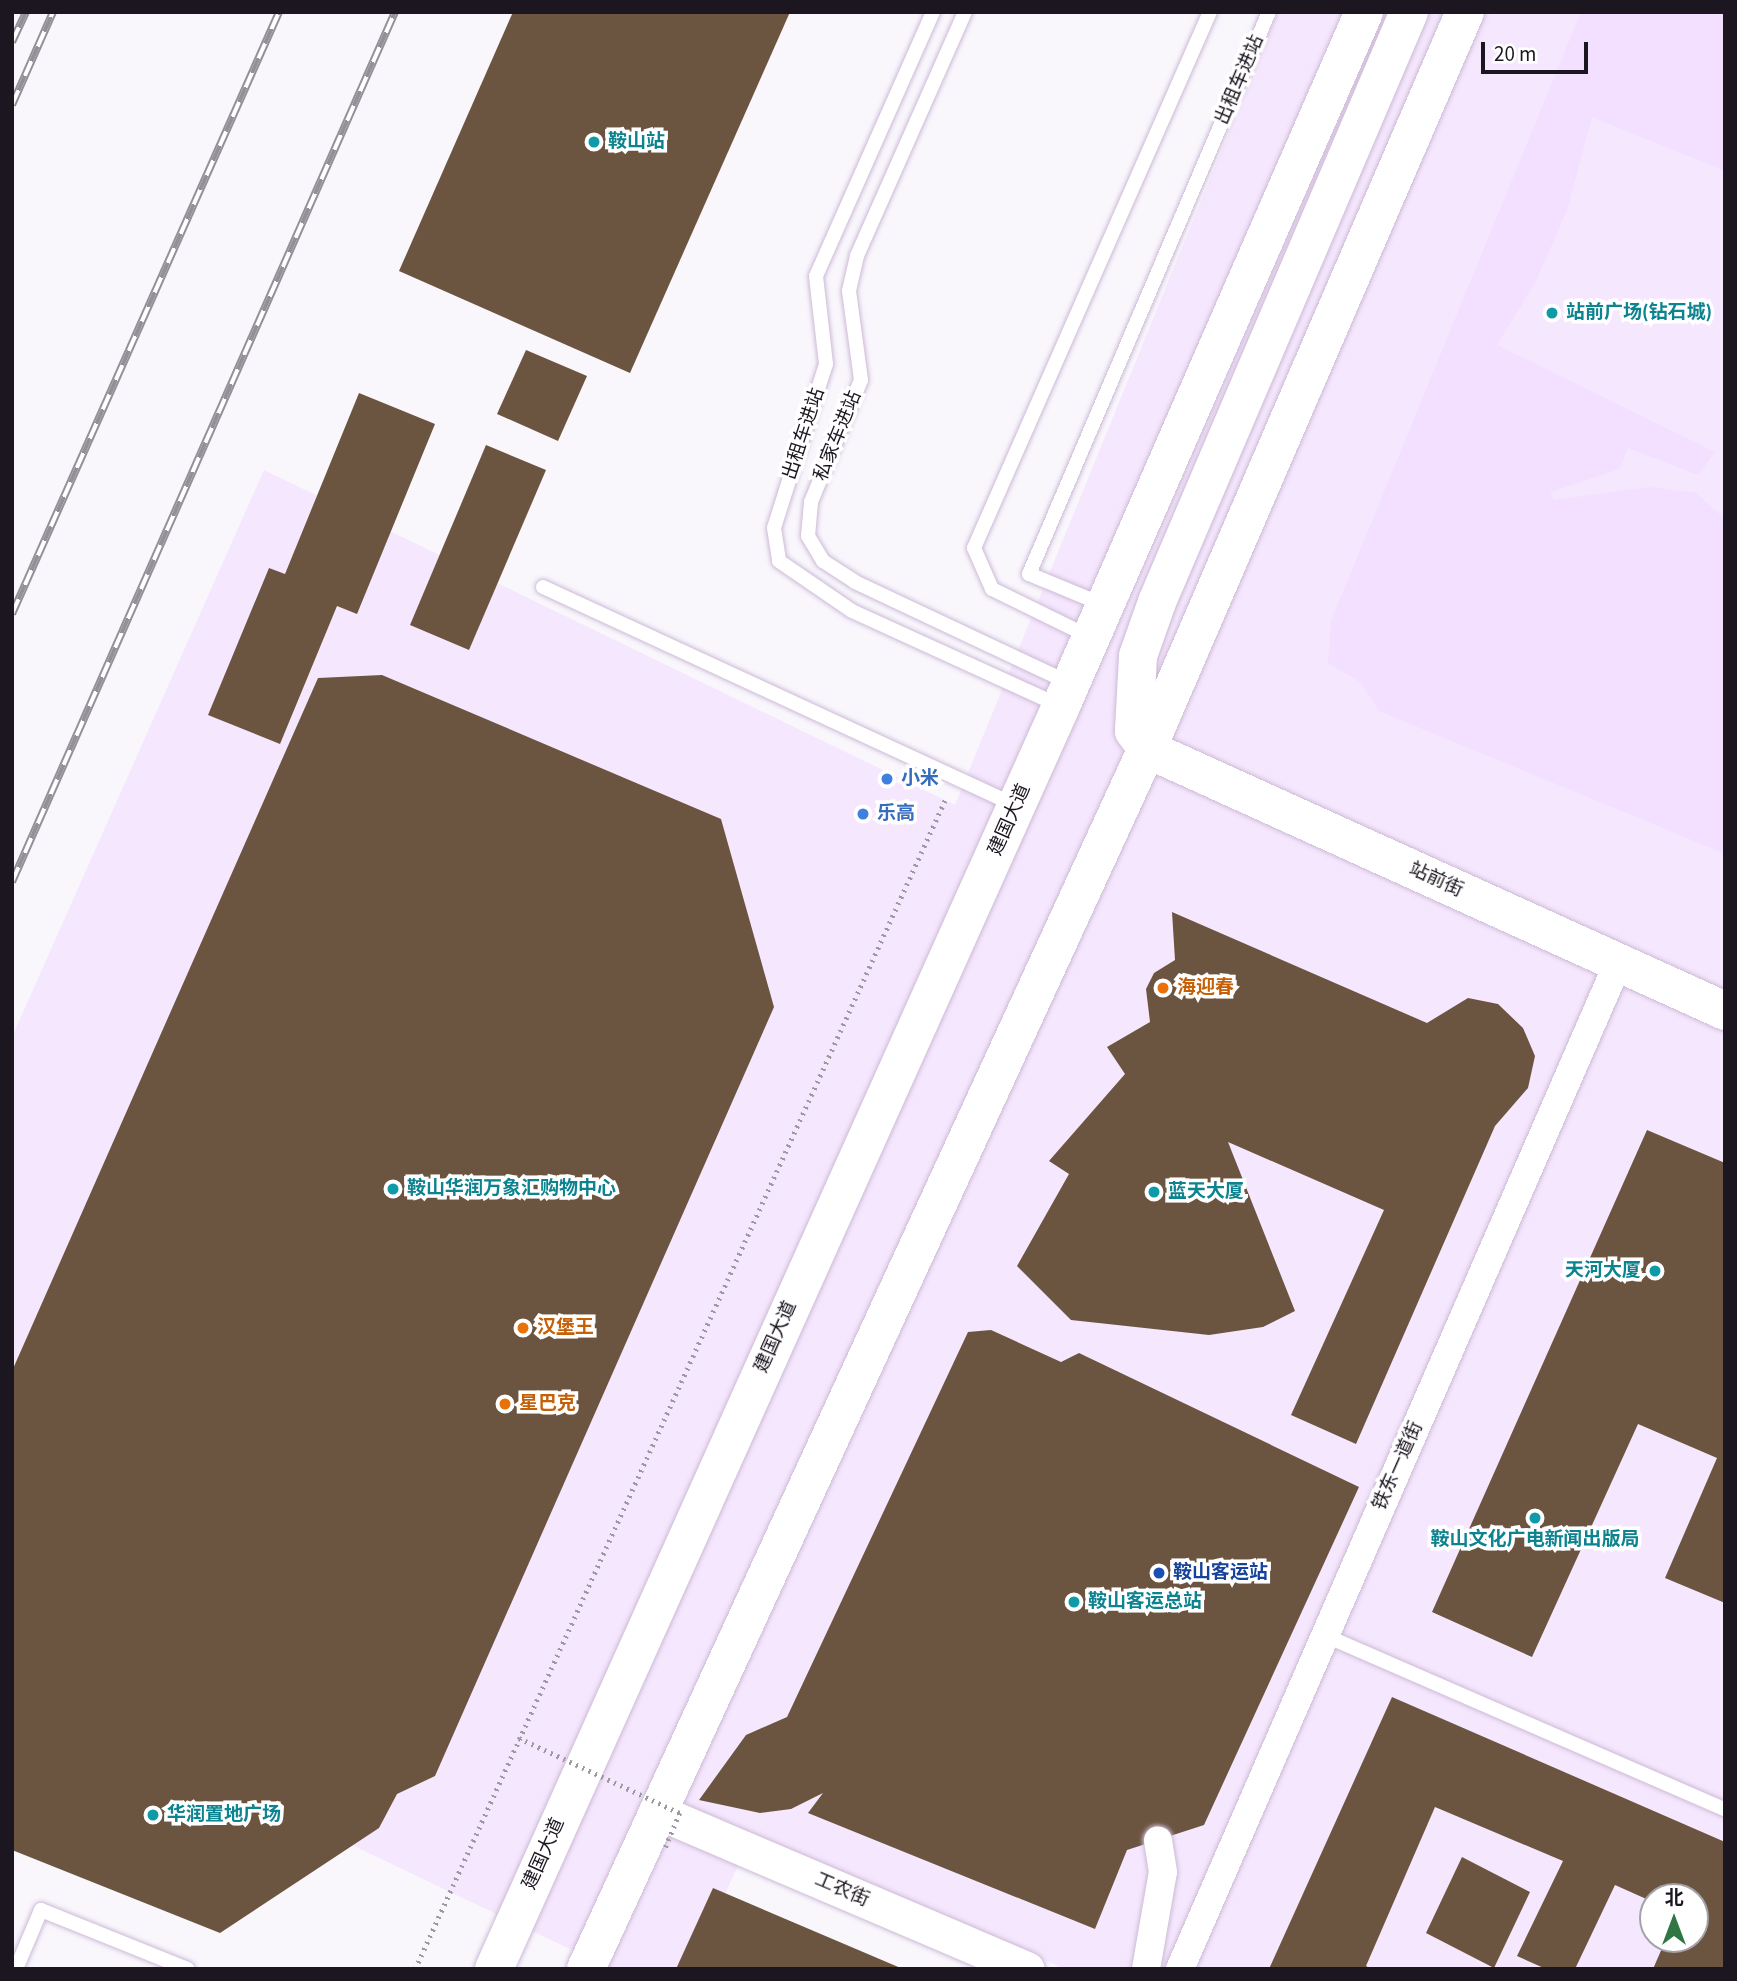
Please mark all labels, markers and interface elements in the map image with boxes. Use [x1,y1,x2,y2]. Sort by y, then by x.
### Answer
scale bar [1485,28,1592,72]
street label: 出租车进站 [1211,32,1269,128]
text: 20 m [1494,39,1536,69]
place label: 鞍山站 [608,131,665,153]
marker: 鞍山站 [586,134,602,150]
place label: 站前广场(钻石城) [1566,302,1712,324]
marker: 站前广场(钻石城) [1544,305,1560,321]
street label: 出租车进站 [778,385,830,483]
street label: 私家车进站 [810,388,866,484]
place label: 小米 [901,768,939,790]
marker: 小米 [879,771,895,787]
street label: 建国大道 [984,781,1036,859]
place label: 乐高 [877,803,915,825]
marker: 乐高 [855,806,871,822]
street label: 站前街 [1405,858,1467,902]
place label: 海迎春 [1177,977,1234,999]
marker: 海迎春 [1155,980,1171,996]
place label: 鞍山华润万象汇购物中心 [407,1178,616,1200]
marker: 鞍山华润万象汇购物中心 [385,1181,401,1197]
place label: 蓝天大厦 [1168,1181,1244,1203]
marker: 蓝天大厦 [1146,1184,1162,1200]
place label: 天河大厦 [1565,1260,1641,1282]
marker: 天河大厦 [1647,1263,1663,1279]
street label: 建国大道 [750,1298,802,1376]
place label: 汉堡王 [537,1317,594,1339]
marker: 汉堡王 [515,1320,531,1336]
place label: 星巴克 [519,1393,576,1415]
marker: 星巴克 [497,1396,513,1412]
street label: 铁东一道街 [1368,1418,1428,1514]
marker: 鞍山文化广电新闻出版局 [1527,1510,1543,1526]
place label: 鞍山文化广电新闻出版局 [1431,1529,1639,1551]
place label: 鞍山客运站 [1173,1562,1268,1584]
marker: 鞍山客运站 [1151,1565,1167,1581]
place label: 鞍山客运总站 [1088,1591,1202,1613]
marker: 鞍山客运总站 [1066,1594,1082,1610]
place label: 华润置地广场 [167,1804,281,1826]
marker: 华润置地广场 [145,1807,161,1823]
street label: 建国大道 [518,1815,570,1893]
street label: 工农街 [811,1868,873,1912]
north arrow [1639,1883,1709,1953]
text: 北 [1664,1885,1684,1912]

